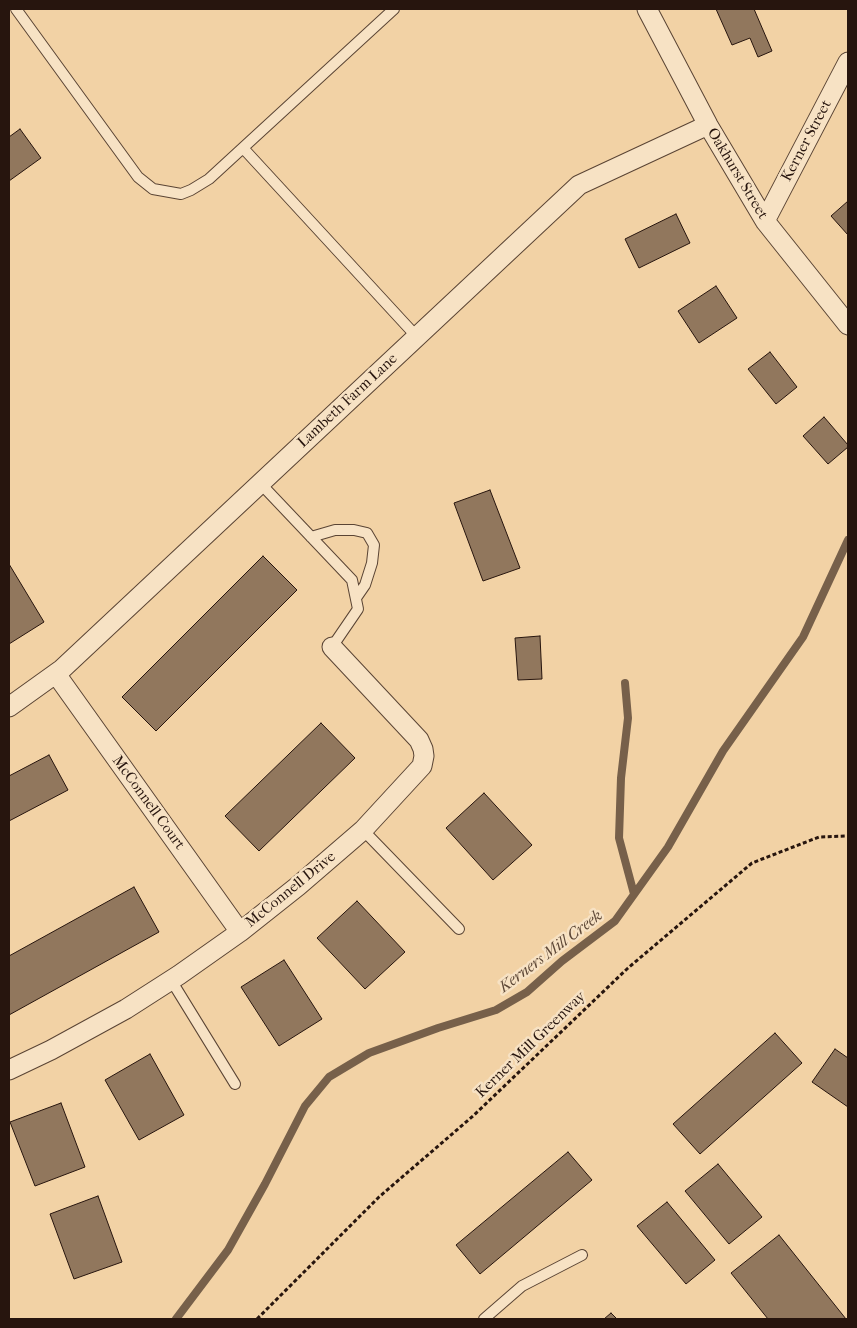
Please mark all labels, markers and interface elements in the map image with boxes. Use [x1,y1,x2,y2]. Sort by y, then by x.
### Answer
street label: Kerner Street [778,97,836,185]
street label: Oakhurst Street [703,125,771,223]
street label: Lambeth Farm Lane [294,350,402,452]
street label: McConnell Court [108,752,188,854]
street label: McConnell Drive [242,848,340,932]
water label: Kerners Mill Creek [495,907,607,997]
street label: Kerner Mill Greenway [472,988,590,1102]

